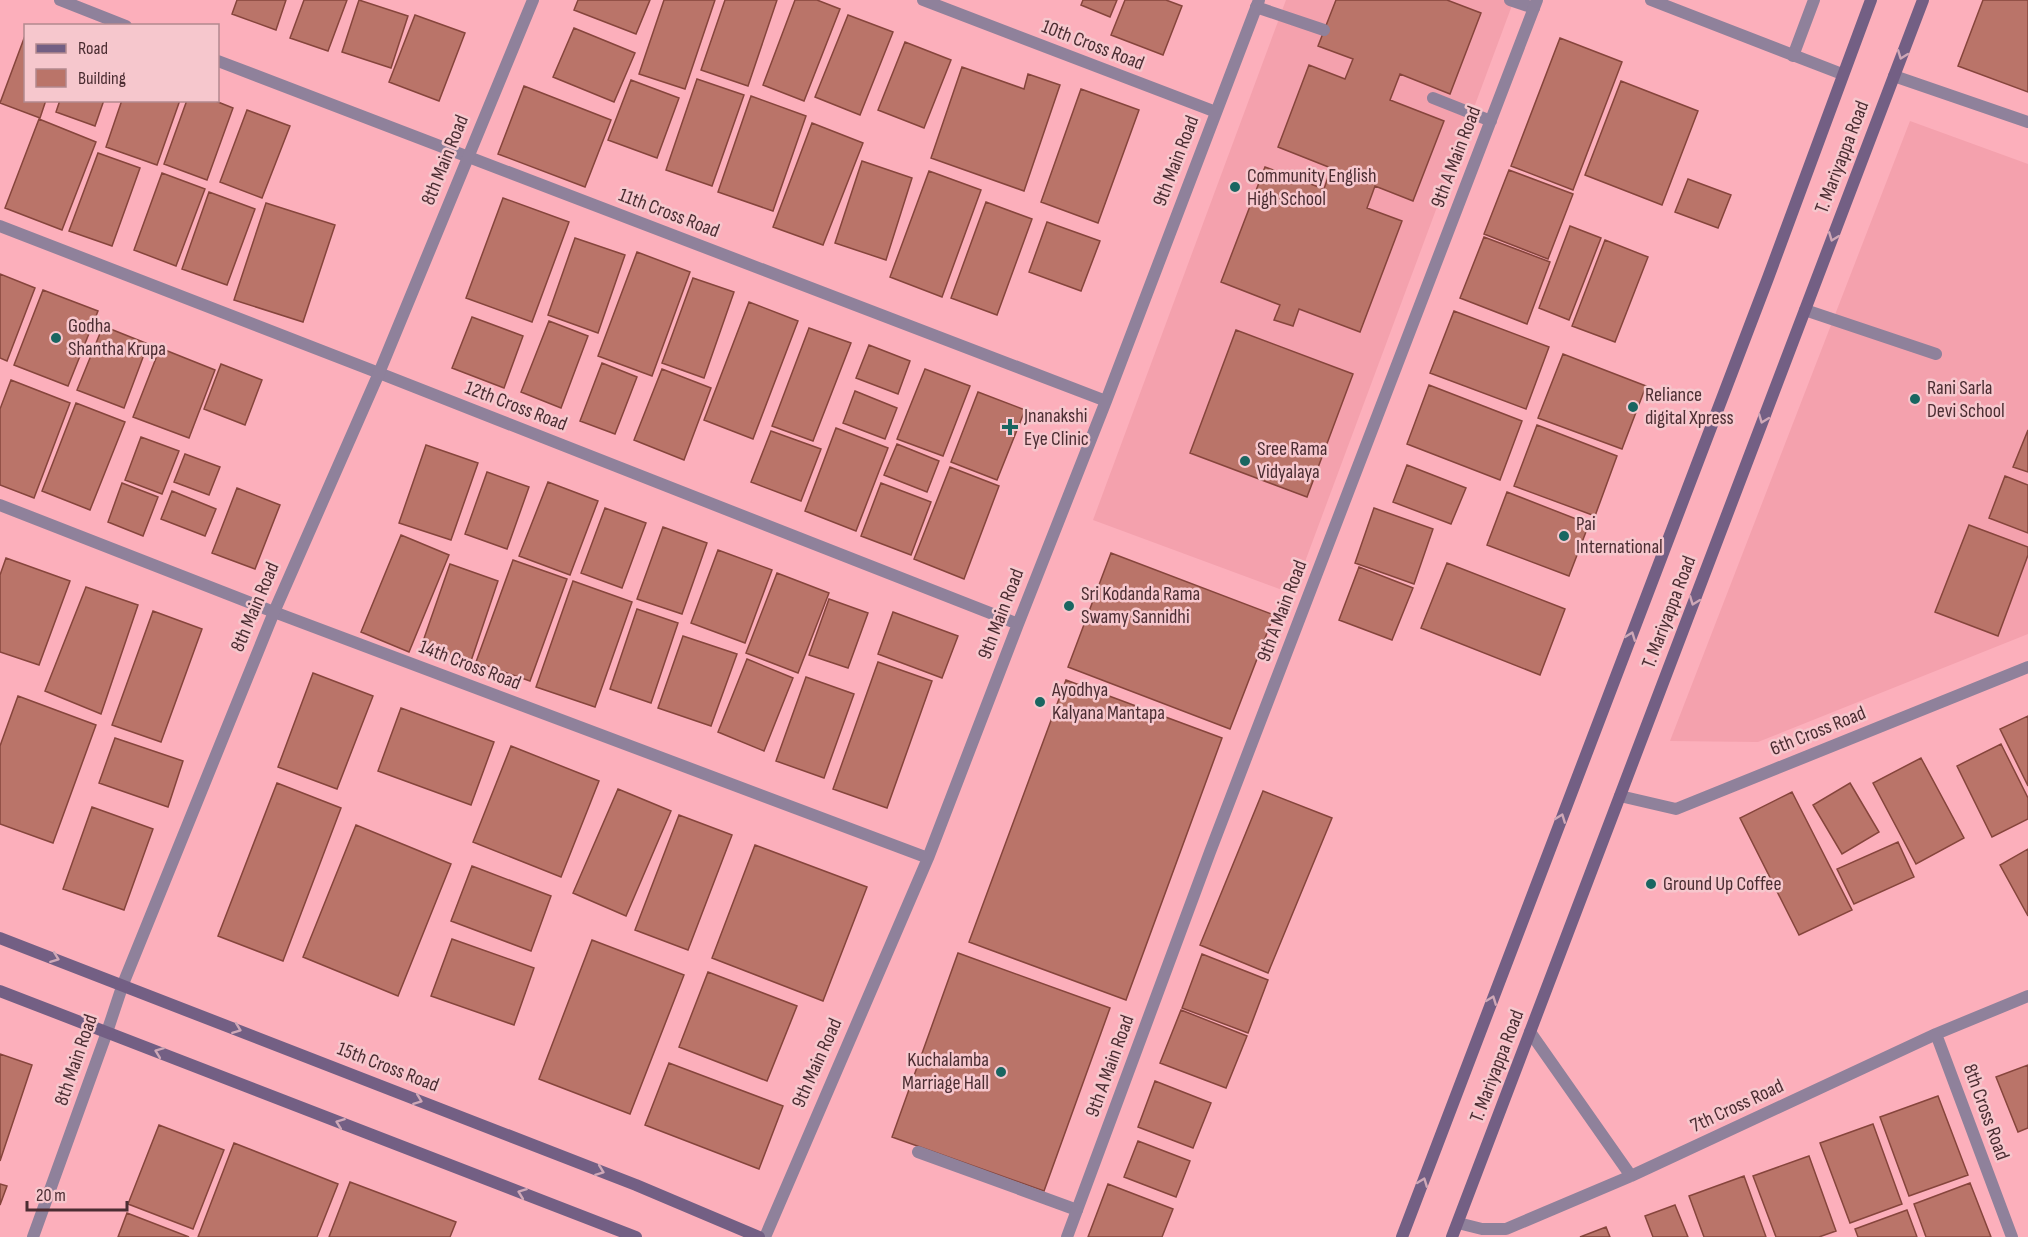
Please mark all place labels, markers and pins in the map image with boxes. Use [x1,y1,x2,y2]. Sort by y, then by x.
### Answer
place label: Community English High School [1247,164,1377,211]
marker: Community English High School [1228,180,1242,194]
place label: Godha Shantha Krupa [68,314,166,361]
marker: Godha Shantha Krupa [49,331,63,345]
place label: Rani Sarla Devi School [1927,376,2005,423]
place label: Reliance digital Xpress [1645,383,1734,430]
marker: Rani Sarla Devi School [1908,392,1922,406]
marker: Reliance digital Xpress [1626,400,1640,414]
place label: Jnanakshi Eye Clinic [1023,404,1089,451]
marker: Jnanakshi Eye Clinic [1001,418,1019,436]
place label: Sree Rama Vidyalaya [1257,437,1327,484]
marker: Sree Rama Vidyalaya [1238,454,1252,468]
place label: Pai International [1576,512,1663,559]
marker: Pai International [1557,529,1571,543]
place label: Sri Kodanda Rama Swamy Sannidhi [1081,582,1200,629]
marker: Sri Kodanda Rama Swamy Sannidhi [1062,599,1076,613]
place label: Ayodhya Kalyana Mantapa [1051,678,1165,725]
marker: Ayodhya Kalyana Mantapa [1033,695,1047,709]
place label: Ground Up Coffee [1663,872,1781,896]
marker: Ground Up Coffee [1644,877,1658,891]
place label: Kuchalamba Marriage Hall [902,1048,989,1095]
marker: Kuchalamba Marriage Hall [994,1065,1008,1079]

